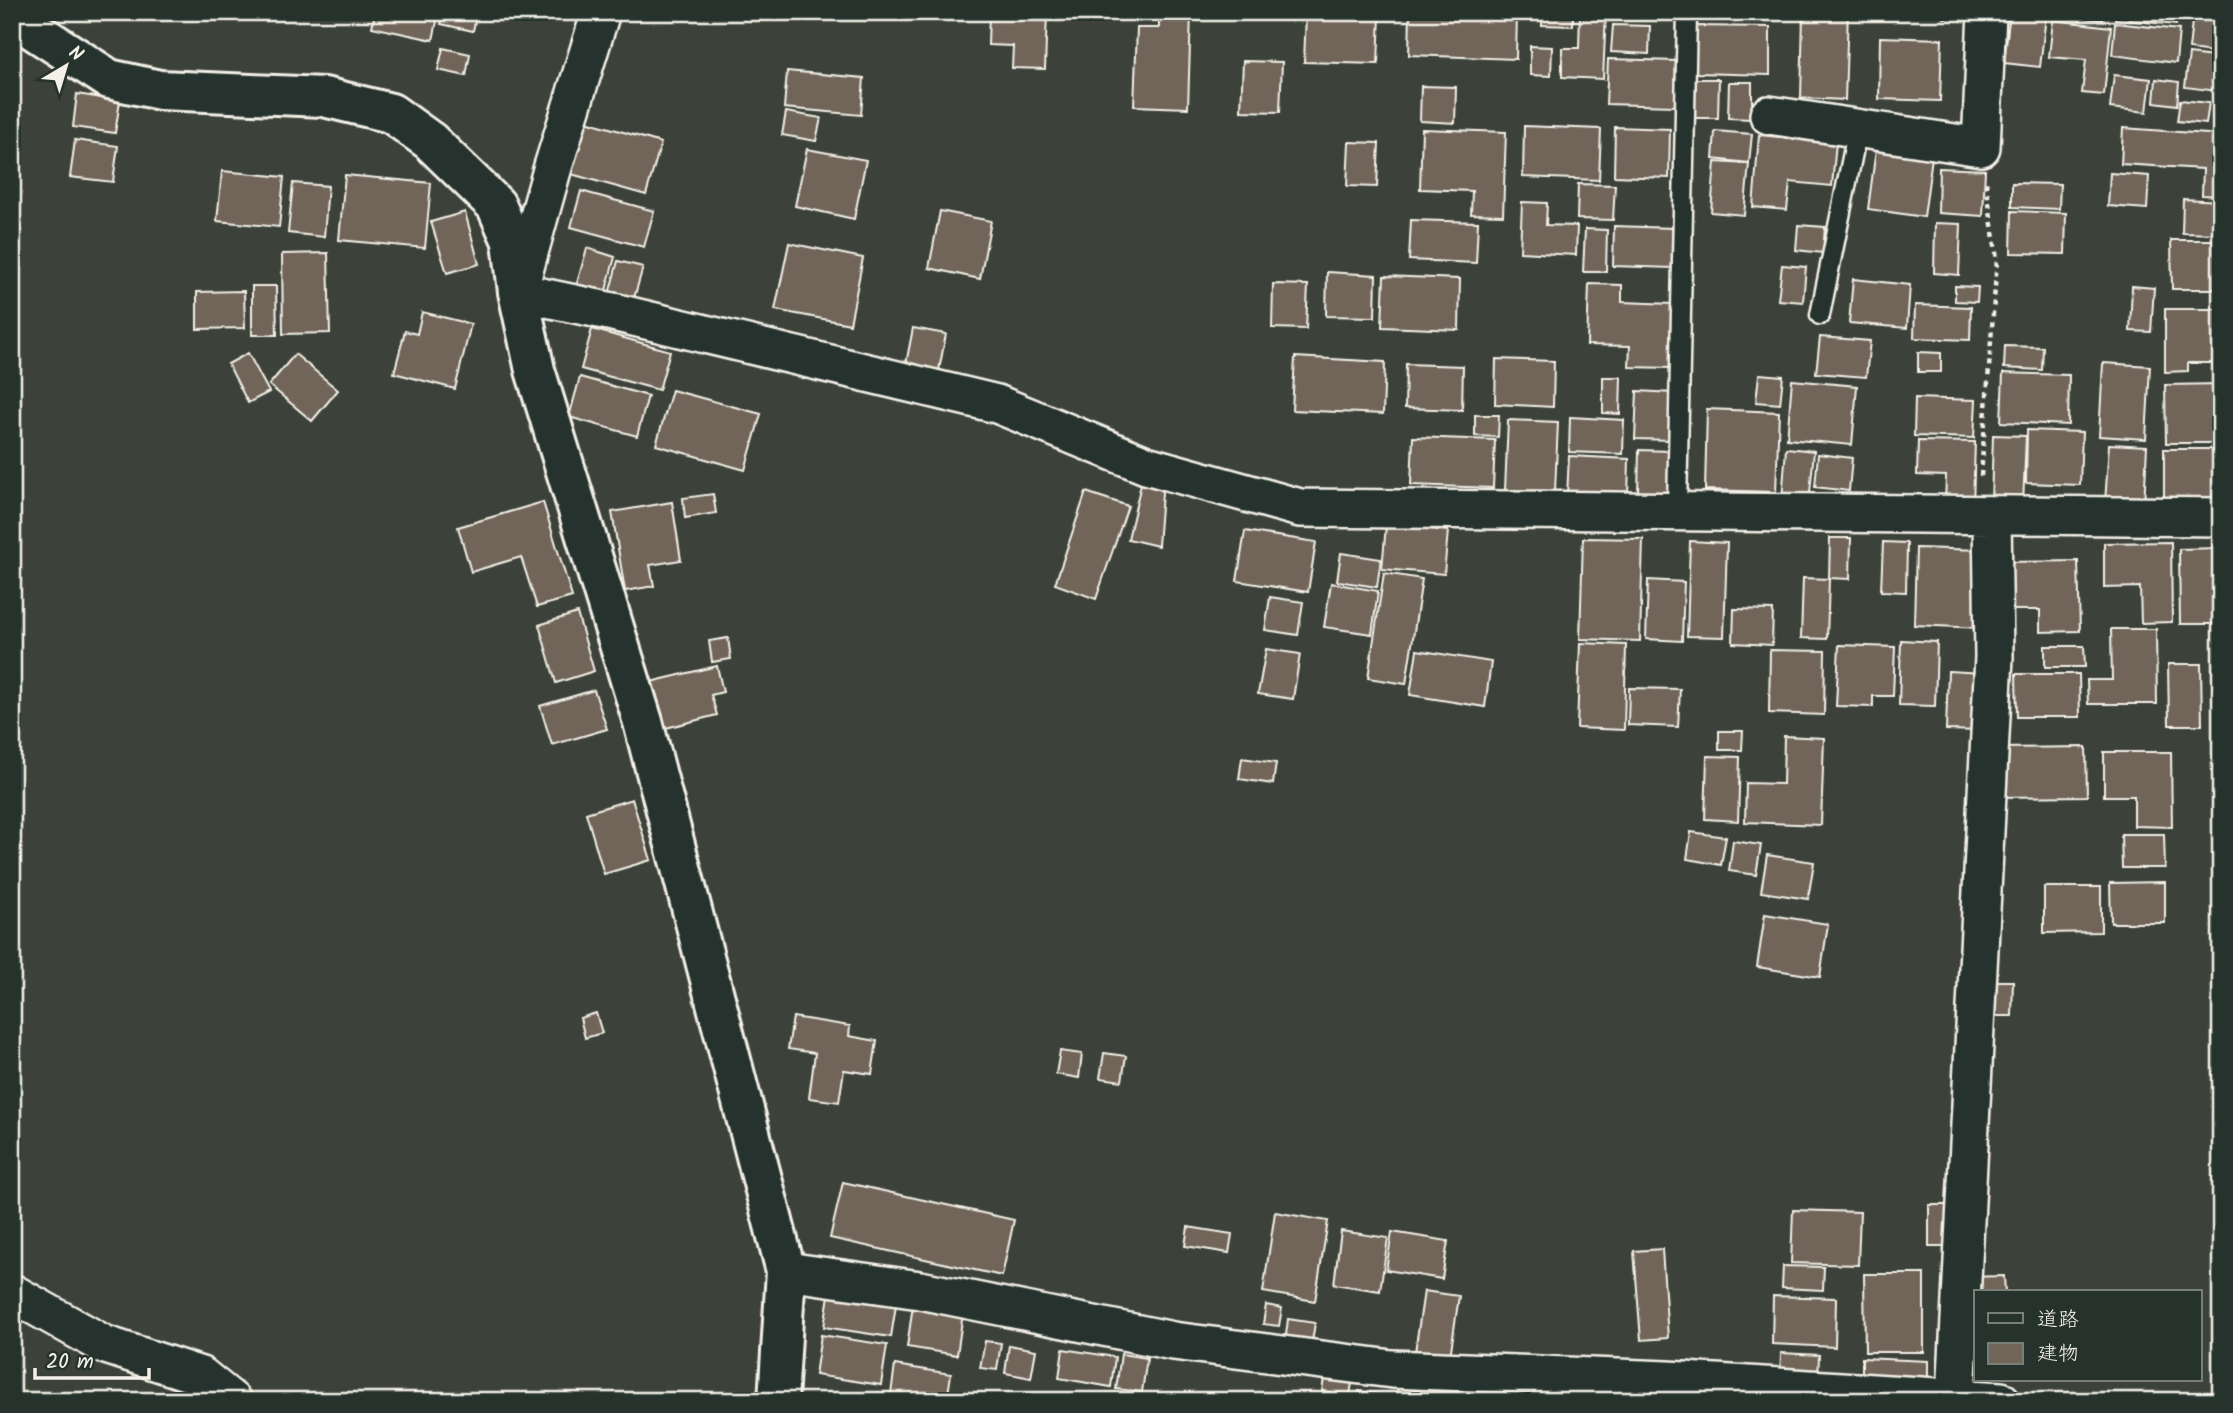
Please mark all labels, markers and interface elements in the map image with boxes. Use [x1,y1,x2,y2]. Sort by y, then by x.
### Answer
north arrow [32,32,102,102]
text: N [61,39,89,70]
legend [1974,1290,2202,1382]
text: 道路 [2037,1304,2079,1337]
scale bar [35,1336,149,1380]
text: 建物 [2037,1338,2079,1371]
text: 20 m [46,1346,94,1379]

